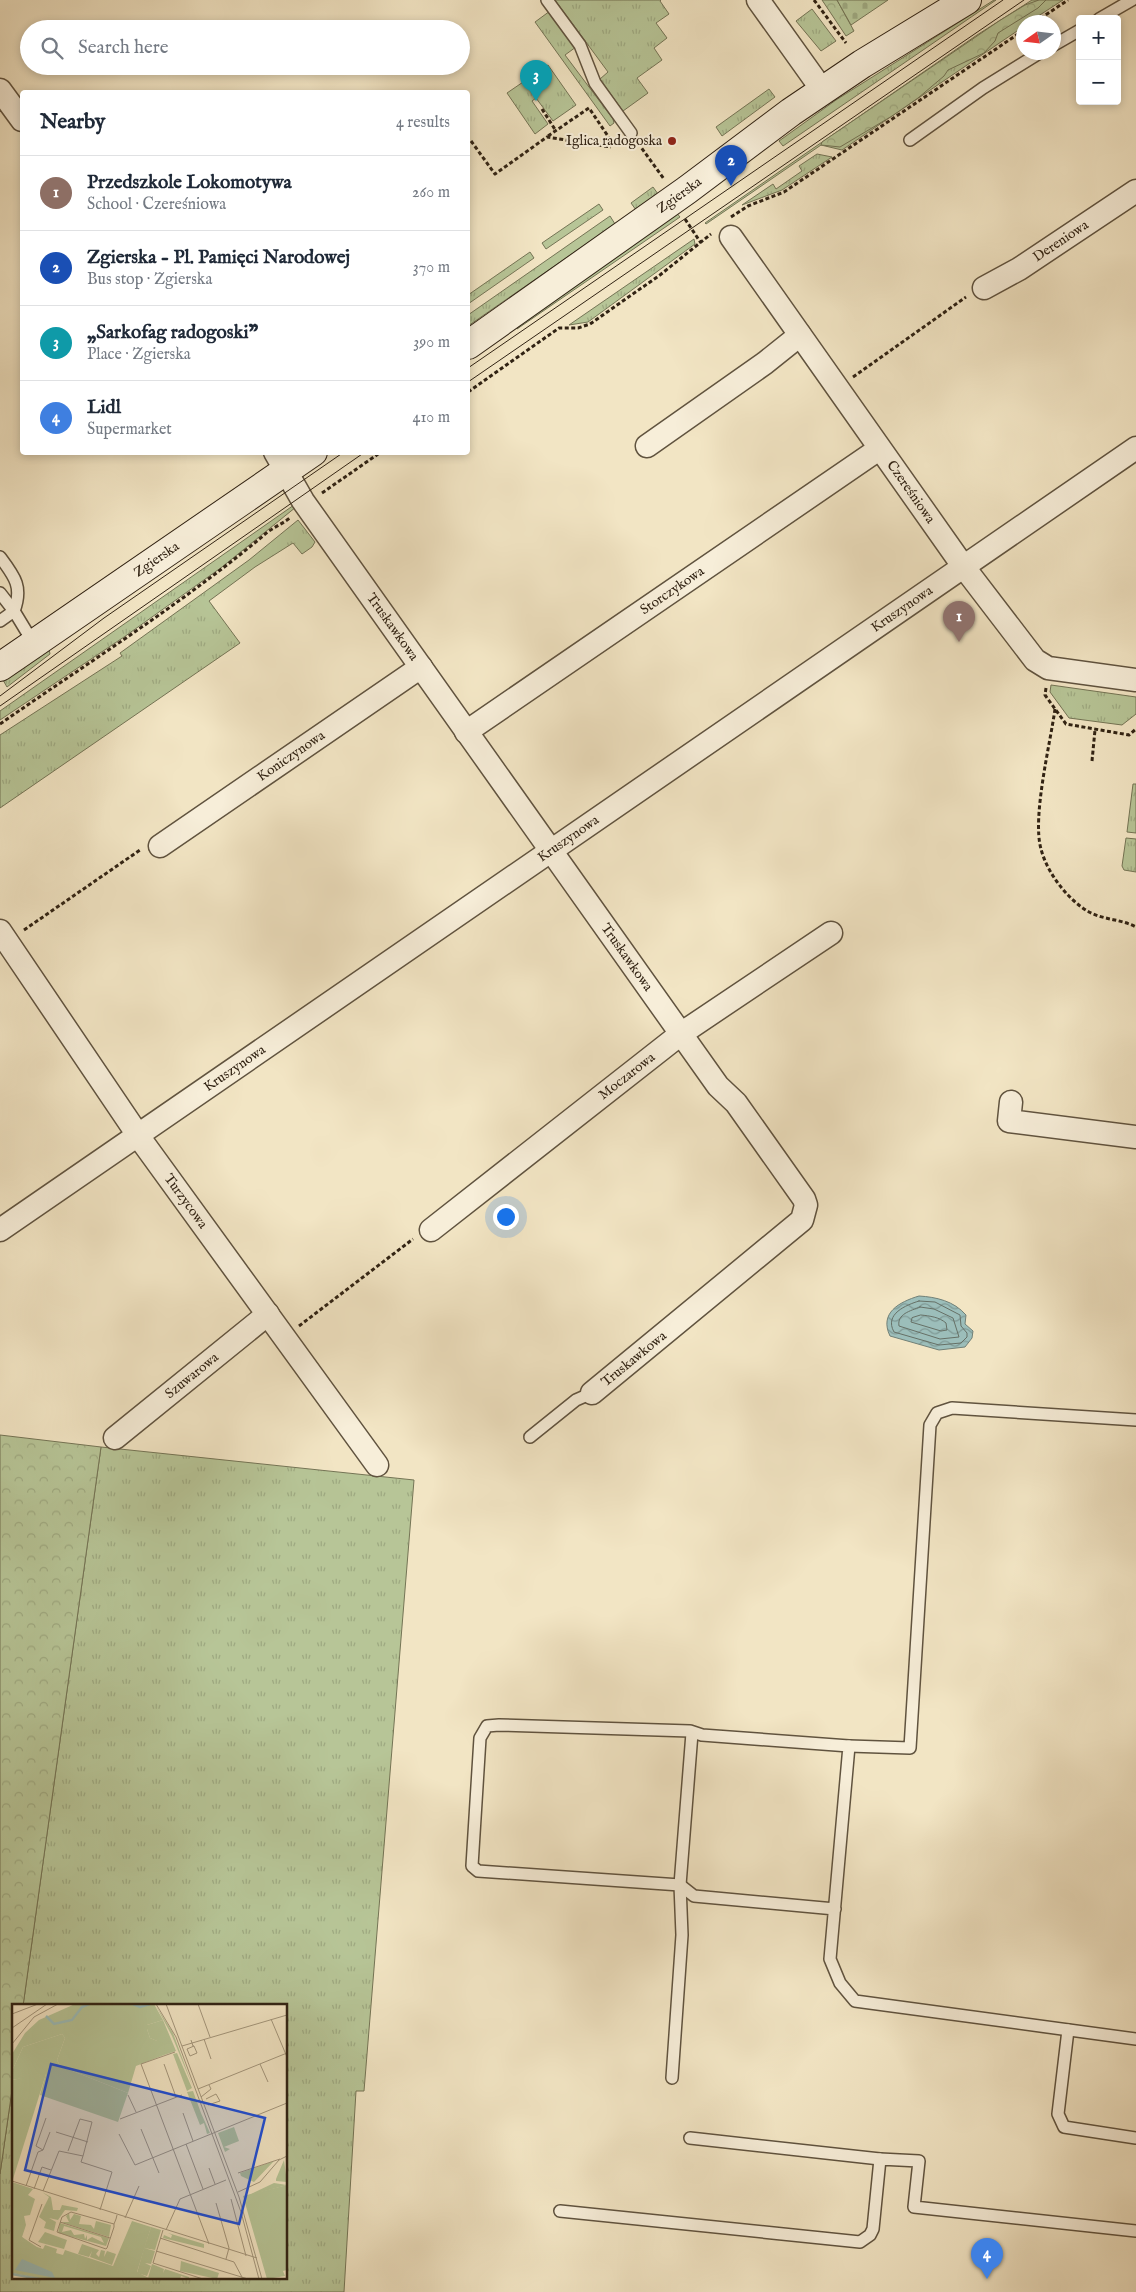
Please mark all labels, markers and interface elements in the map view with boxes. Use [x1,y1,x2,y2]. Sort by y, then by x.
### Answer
north arrow [1016,15,1061,60]
map controls [1076,15,1121,105]
button: + [1076,15,1121,60]
search box [20,20,470,75]
icon: search [38,34,66,62]
text: Search here [78,36,169,60]
pin: 3 [520,60,552,101]
button: − [1076,60,1121,105]
text: Nearby [40,109,105,136]
text: 4 results [396,113,450,133]
place label: Iglica radogoska [566,132,663,150]
marker: Iglica radogoska [666,135,678,147]
pin: 2 [715,145,747,186]
text: Przedszkole Lokomotywa [87,171,292,195]
street label: Zgierska [653,172,706,218]
text: 1 [53,183,59,203]
text: 260 m [412,183,450,203]
text: School · Czereśniowa [87,195,226,215]
street label: Dereniowa [1030,216,1093,266]
text: Zgierska - Pl. Pamięci Narodowej [87,246,350,270]
text: 2 [52,258,60,278]
text: 370 m [413,258,450,278]
text: Bus stop · Zgierska [87,270,212,290]
text: „Sarkofag radogoski” [87,321,258,345]
text: 3 [53,333,59,353]
text: 390 m [413,333,450,353]
text: Place · Zgierska [87,345,191,365]
text: Lidl [87,396,121,420]
text: 4 [52,408,60,428]
text: 410 m [413,408,450,428]
text: Supermarket [87,420,172,440]
street label: Czereśniowa [882,457,940,528]
street label: Zgierska [130,537,184,581]
street label: Storczykowa [637,562,709,619]
street label: Kruszynowa [868,581,937,637]
street label: Truskawkowa [362,590,423,665]
pin: 1 [943,601,975,642]
street label: Koniczynowa [254,726,329,786]
street label: Kruszynowa [534,811,603,866]
street label: Truskawkowa [597,920,657,996]
street label: Kruszynowa [200,1040,270,1096]
street label: Moczarowa [595,1048,660,1104]
street label: Turzycowa [160,1170,212,1233]
your location [493,1204,519,1230]
street label: Truskawkowa [598,1327,671,1391]
street label: Szuwarowa [161,1348,223,1403]
inset map [12,2004,288,2280]
pin: 4 [971,2238,1003,2279]

